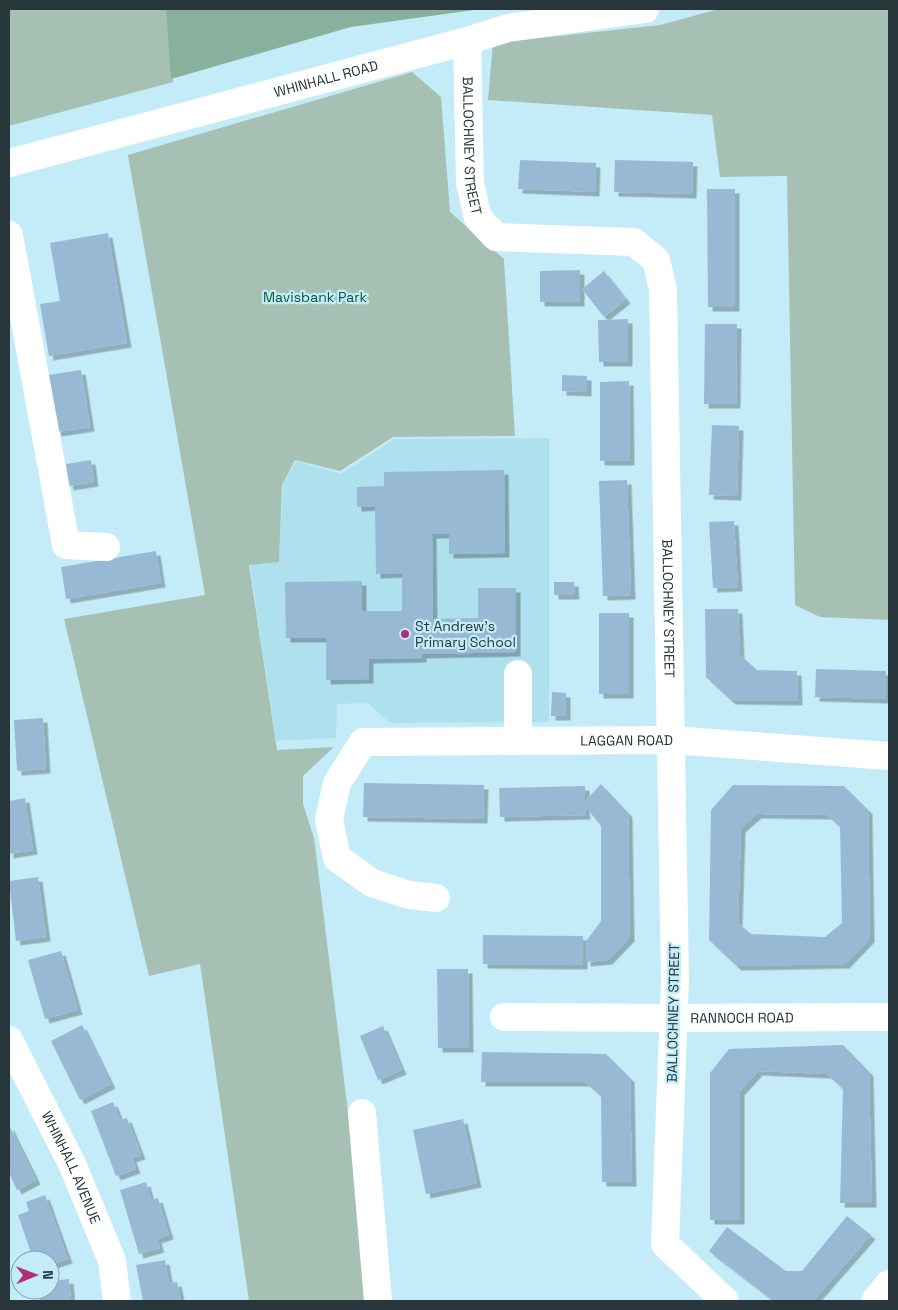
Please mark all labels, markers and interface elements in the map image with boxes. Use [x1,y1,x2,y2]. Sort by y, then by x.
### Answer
street label: WHINHALL ROAD [272,56,380,101]
street label: BALLOCHNEY STREET [459,76,486,217]
park label: Mavisbank Park [263,288,367,306]
street label: BALLOCHNEY STREET [658,539,679,678]
place label: St Andrew's Primary School [415,617,516,651]
marker: St Andrew's Primary School [399,628,411,640]
street label: LAGGAN ROAD [580,731,673,750]
street label: BALLOCHNEY STREET [663,943,683,1083]
street label: RANNOCH ROAD [690,1008,794,1027]
street label: WHINHALL AVENUE [38,1108,105,1226]
north arrow [10,1250,60,1300]
text: N [39,1270,57,1280]

